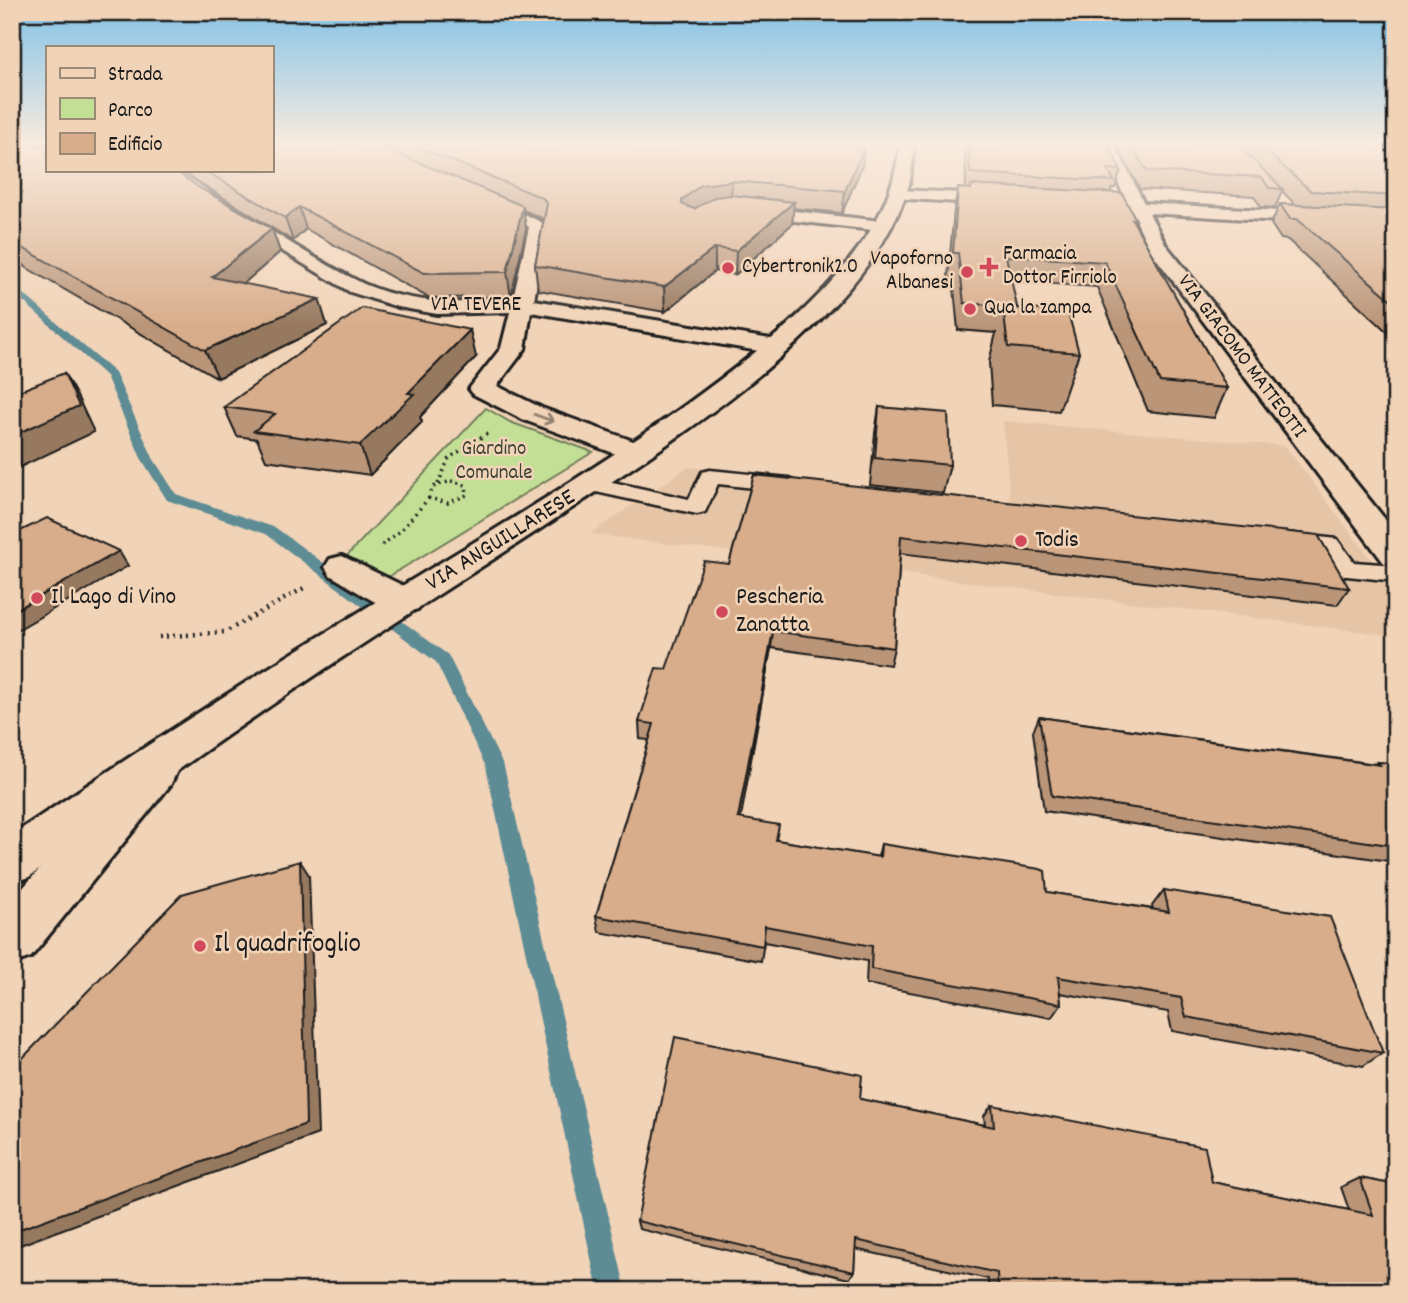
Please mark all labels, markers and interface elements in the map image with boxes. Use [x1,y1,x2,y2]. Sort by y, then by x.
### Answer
legend [46,46,273,172]
text: Strada [108,61,163,91]
text: Parco [108,97,153,127]
text: Edificio [108,131,163,161]
place label: Farmacia Dottor Firriolo [1003,240,1117,294]
place label: Vapoforno Albanesi [870,245,953,299]
place label: Cybertronik2.0 [742,253,858,283]
marker: Farmacia Dottor Firriolo [981,259,997,275]
marker: Cybertronik2.0 [720,260,736,276]
marker: Vapoforno Albanesi [959,264,975,280]
street label: VIA GIACOMO MATTEOTTI [1169,269,1313,446]
street label: VIA TEVERE [431,291,522,321]
place label: Qua la zampa [984,294,1093,324]
marker: Qua la zampa [962,301,978,317]
one-way arrow [532,413,554,426]
park label: Giardino Comunale [456,435,533,489]
street label: VIA ANGUILLARESE [420,481,582,601]
place label: Todis [1035,524,1079,558]
marker: Todis [1013,533,1029,549]
place label: Il Lago di Vino [51,581,176,615]
place label: Pescheria Zanatta [736,581,824,643]
marker: Il Lago di Vino [29,590,45,606]
marker: Pescheria Zanatta [714,604,730,620]
place label: Il quadrifoglio [214,926,361,966]
marker: Il quadrifoglio [192,938,208,954]

